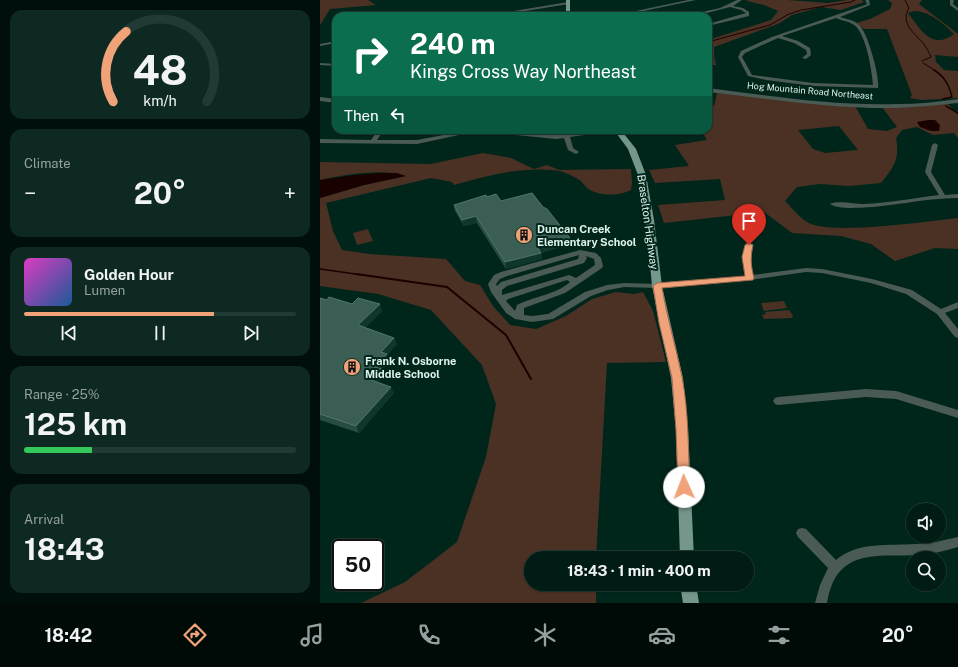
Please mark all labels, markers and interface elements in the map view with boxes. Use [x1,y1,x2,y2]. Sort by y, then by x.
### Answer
text: 240 m [410,27,496,60]
icon: right [344,28,396,80]
text: 48 [132,45,188,94]
text: Kings Cross Way Northeast [410,61,637,82]
street label: Hog Mountain Road Northeast [747,80,874,102]
text: km/h [143,92,177,109]
icon: left [387,104,409,126]
text: Then [344,107,379,124]
text: Climate [24,156,71,171]
street label: Braselton Highway [635,174,661,270]
text: 20° [134,175,186,211]
text: − [24,180,36,206]
text: + [284,180,296,206]
pin [732,204,766,245]
icon: arrive [738,210,760,232]
place label: Duncan Creek Elementary School [537,223,637,248]
building icon: Duncan Creek Elementary School [514,225,534,245]
text: Golden Hour [84,266,174,283]
text: Lumen [84,283,125,298]
icon: previous [58,322,80,344]
icon: pause [149,322,171,344]
icon: next [240,322,262,344]
place label: Frank N. Osborne Middle School [365,355,456,380]
building icon: Frank N. Osborne Middle School [342,357,362,377]
text: Range · 25% [24,387,100,402]
text: 125 km [24,406,127,442]
position arrow [663,466,705,508]
map controls [906,503,946,591]
button: sound [906,503,946,543]
text: Arrival [24,512,64,527]
text: 18:43 [24,531,105,567]
speed limit sign: 50 [332,539,384,591]
button: search [906,551,946,591]
text: 18:43 · 1 min · 400 m [567,562,711,579]
icon: directions [181,621,209,649]
icon: music [298,621,326,649]
icon: phone [415,621,443,649]
icon: climate [531,621,559,649]
icon: car [648,621,676,649]
icon: filters [765,621,793,649]
text: 18:42 [44,625,92,646]
text: 20° [882,625,914,646]

